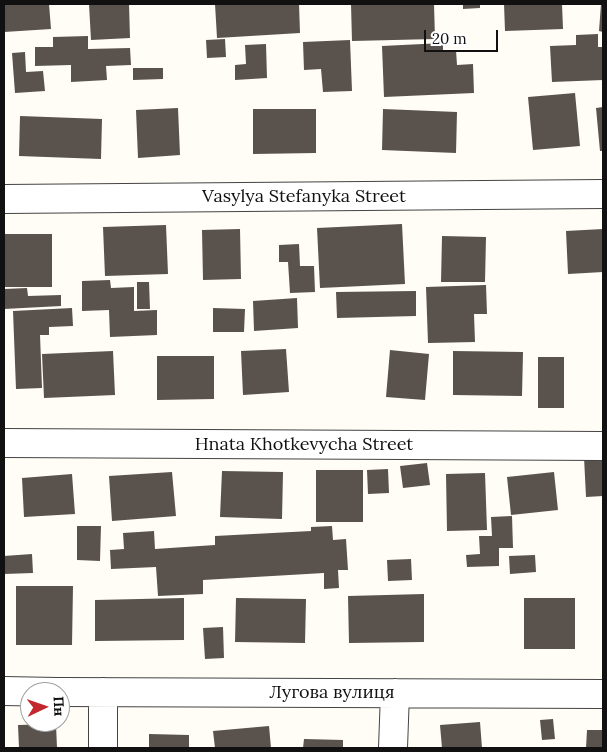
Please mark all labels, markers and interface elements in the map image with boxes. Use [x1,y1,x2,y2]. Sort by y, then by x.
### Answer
scale bar [427,20,501,52]
text: 20 m [432,29,467,48]
street label: Vasylya Stefanyka Street [202,186,406,208]
street label: Hnata Khotkevycha Street [195,434,413,456]
north arrow [20,682,70,732]
street label: Лугова вулиця [269,682,395,704]
text: Пн [49,696,68,717]

